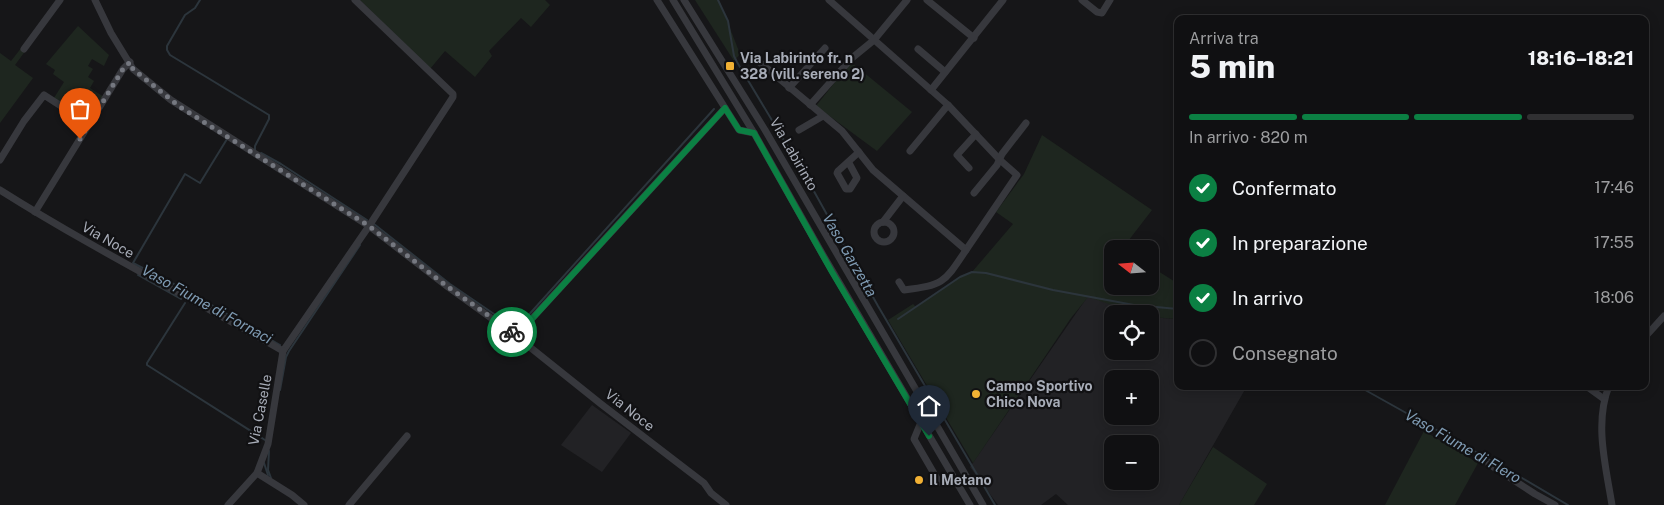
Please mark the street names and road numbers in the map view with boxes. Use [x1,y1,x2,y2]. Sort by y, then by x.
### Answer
street label: Via Labirinto [767,115,821,193]
street label: Via Noce [79,219,137,261]
street label: Via Caselle [245,373,275,447]
street label: Via Noce [602,386,658,434]

